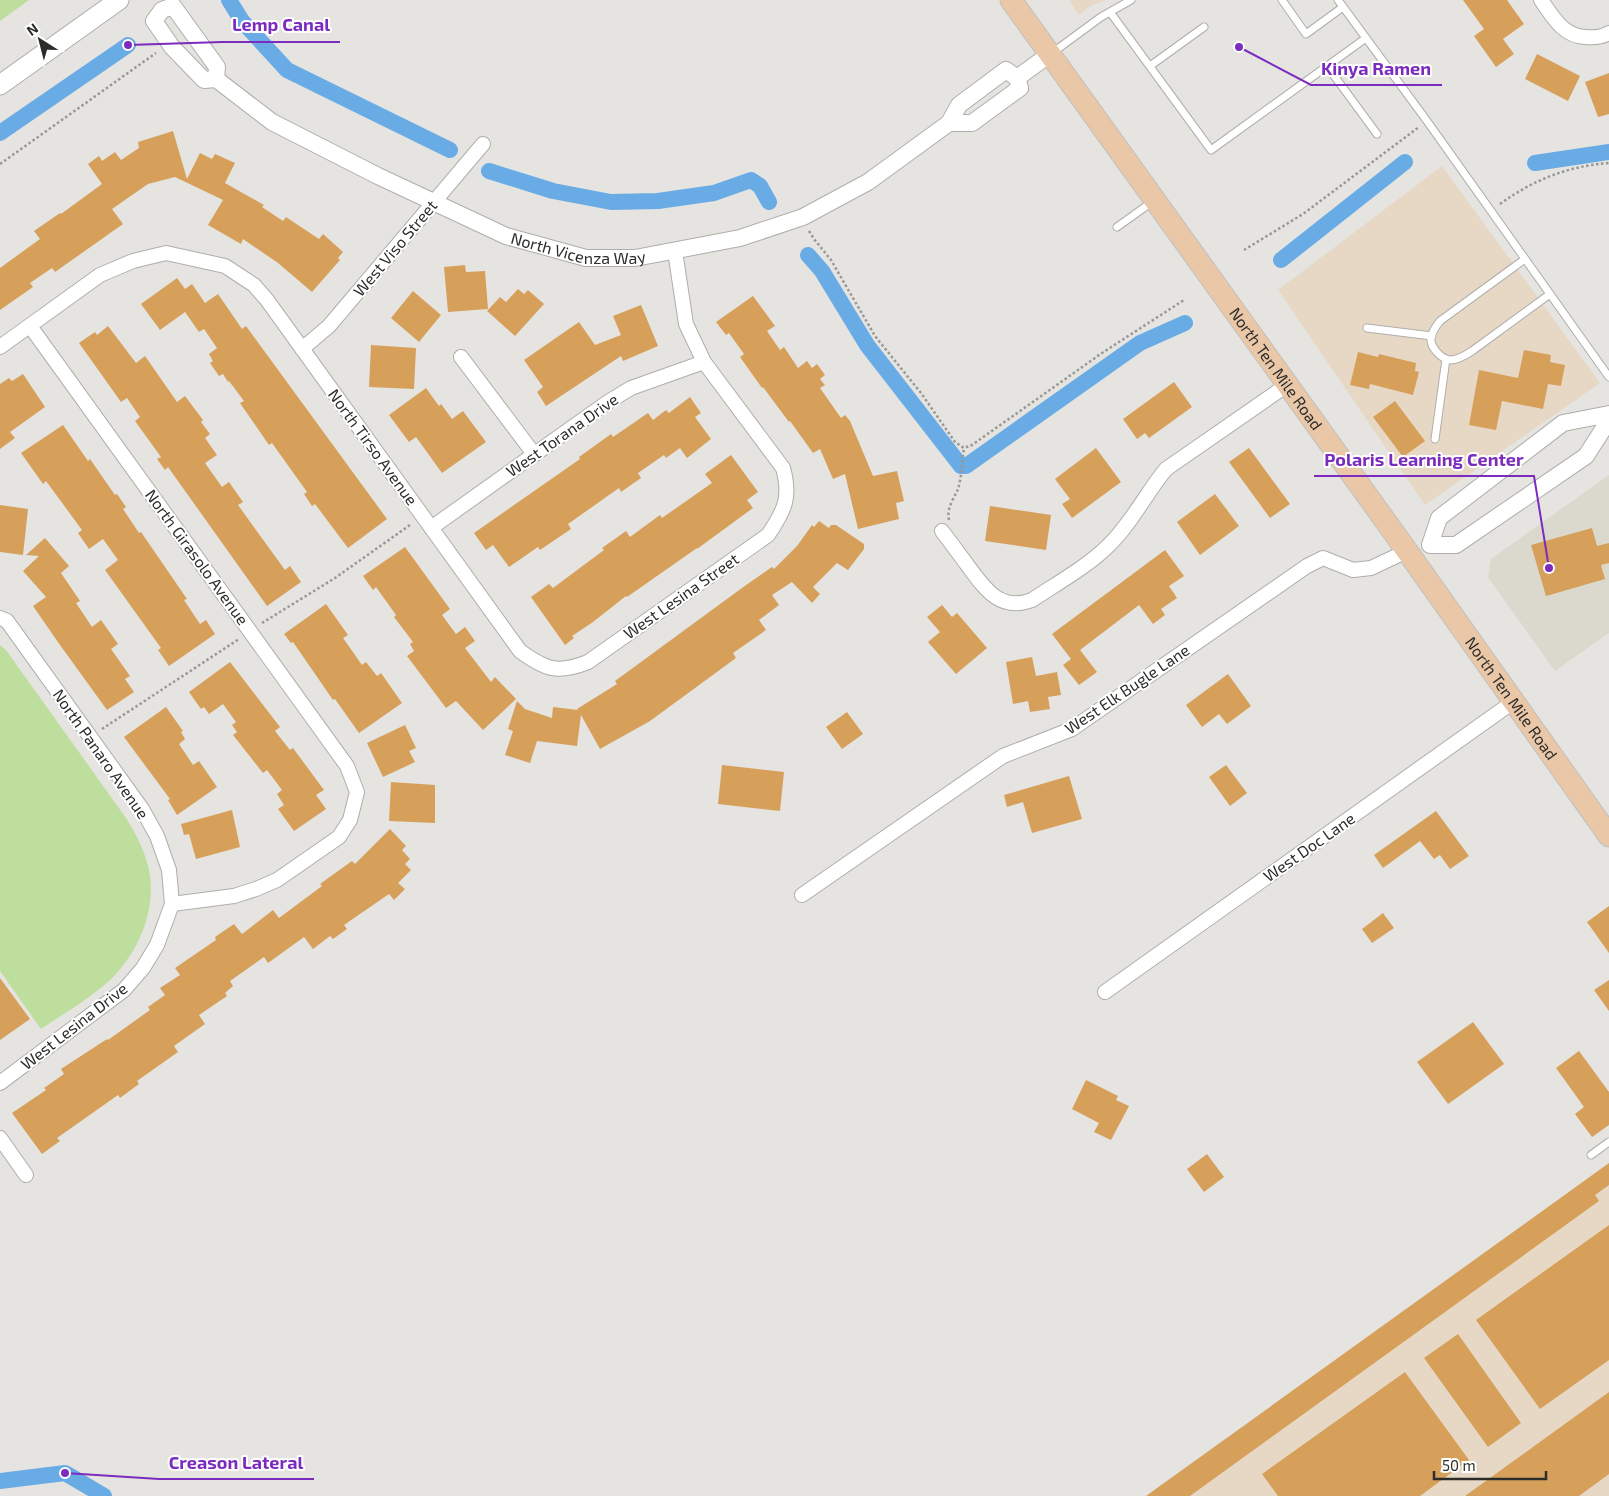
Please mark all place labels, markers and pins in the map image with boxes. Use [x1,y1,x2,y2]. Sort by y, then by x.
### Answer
callout: Lemp Canal [222,9,340,42]
callout: Kinya Ramen [1311,52,1442,85]
callout: Polaris Learning Center [1314,443,1534,476]
callout: Creason Lateral [159,1446,314,1479]

